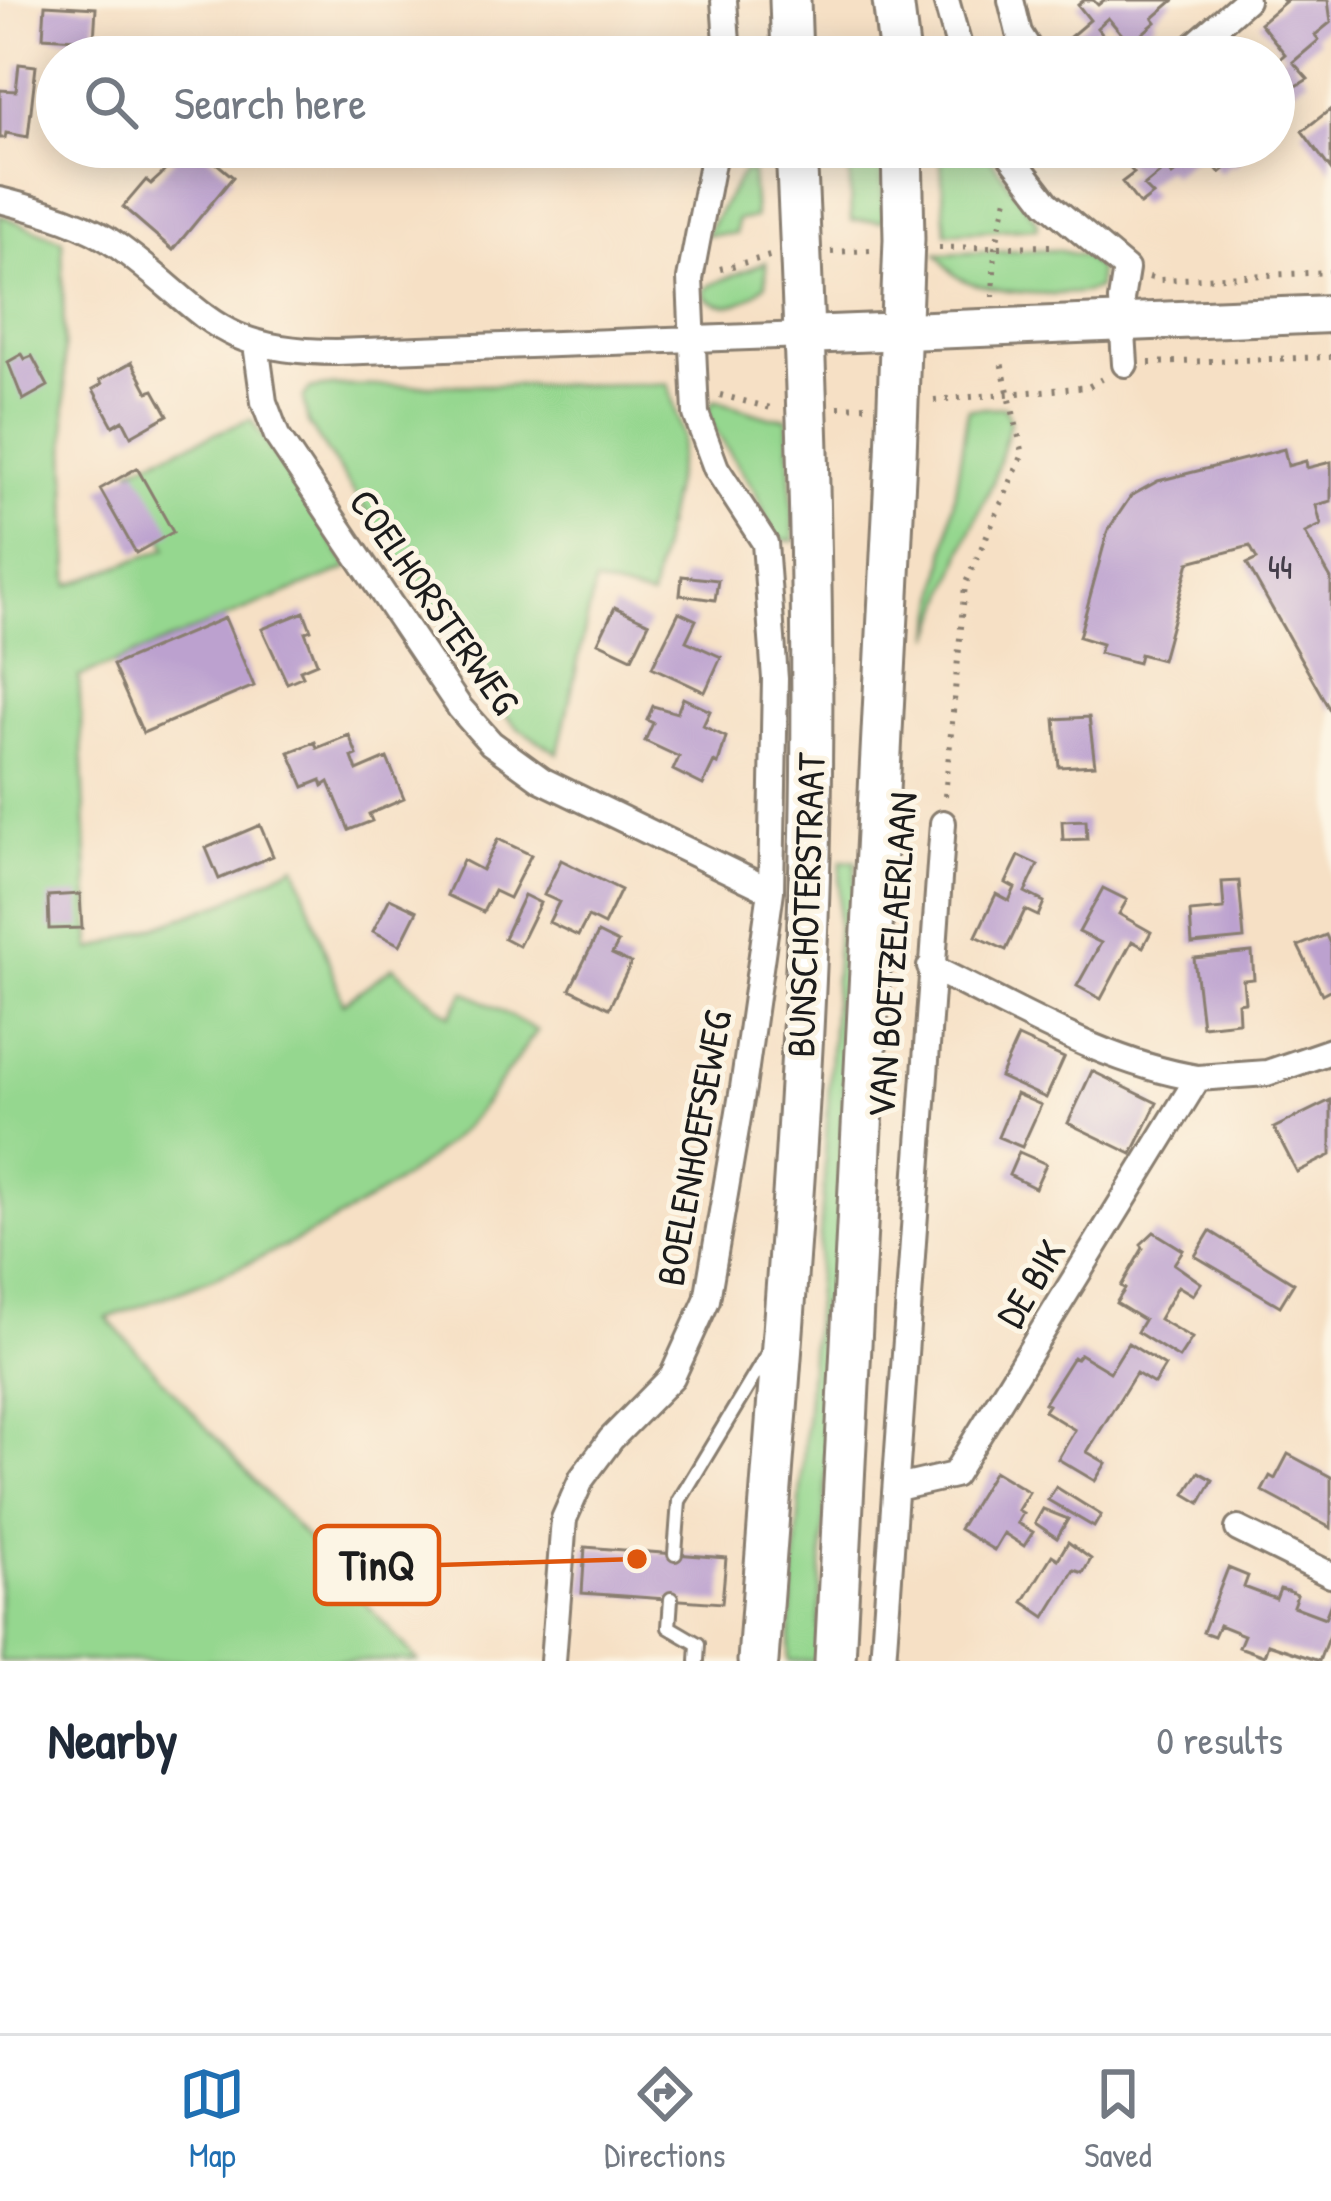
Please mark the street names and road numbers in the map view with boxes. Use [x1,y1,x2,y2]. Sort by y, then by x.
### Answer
street label: COELHORSTERWEG [338,478,532,724]
street label: BUNSCHOTERSTRAAT [773,751,837,1058]
street label: VAN BOETZELAERLAAN [853,790,929,1120]
street label: BOELENHOEFSEWEG [643,1006,743,1290]
street label: DE BIK [983,1229,1077,1337]

